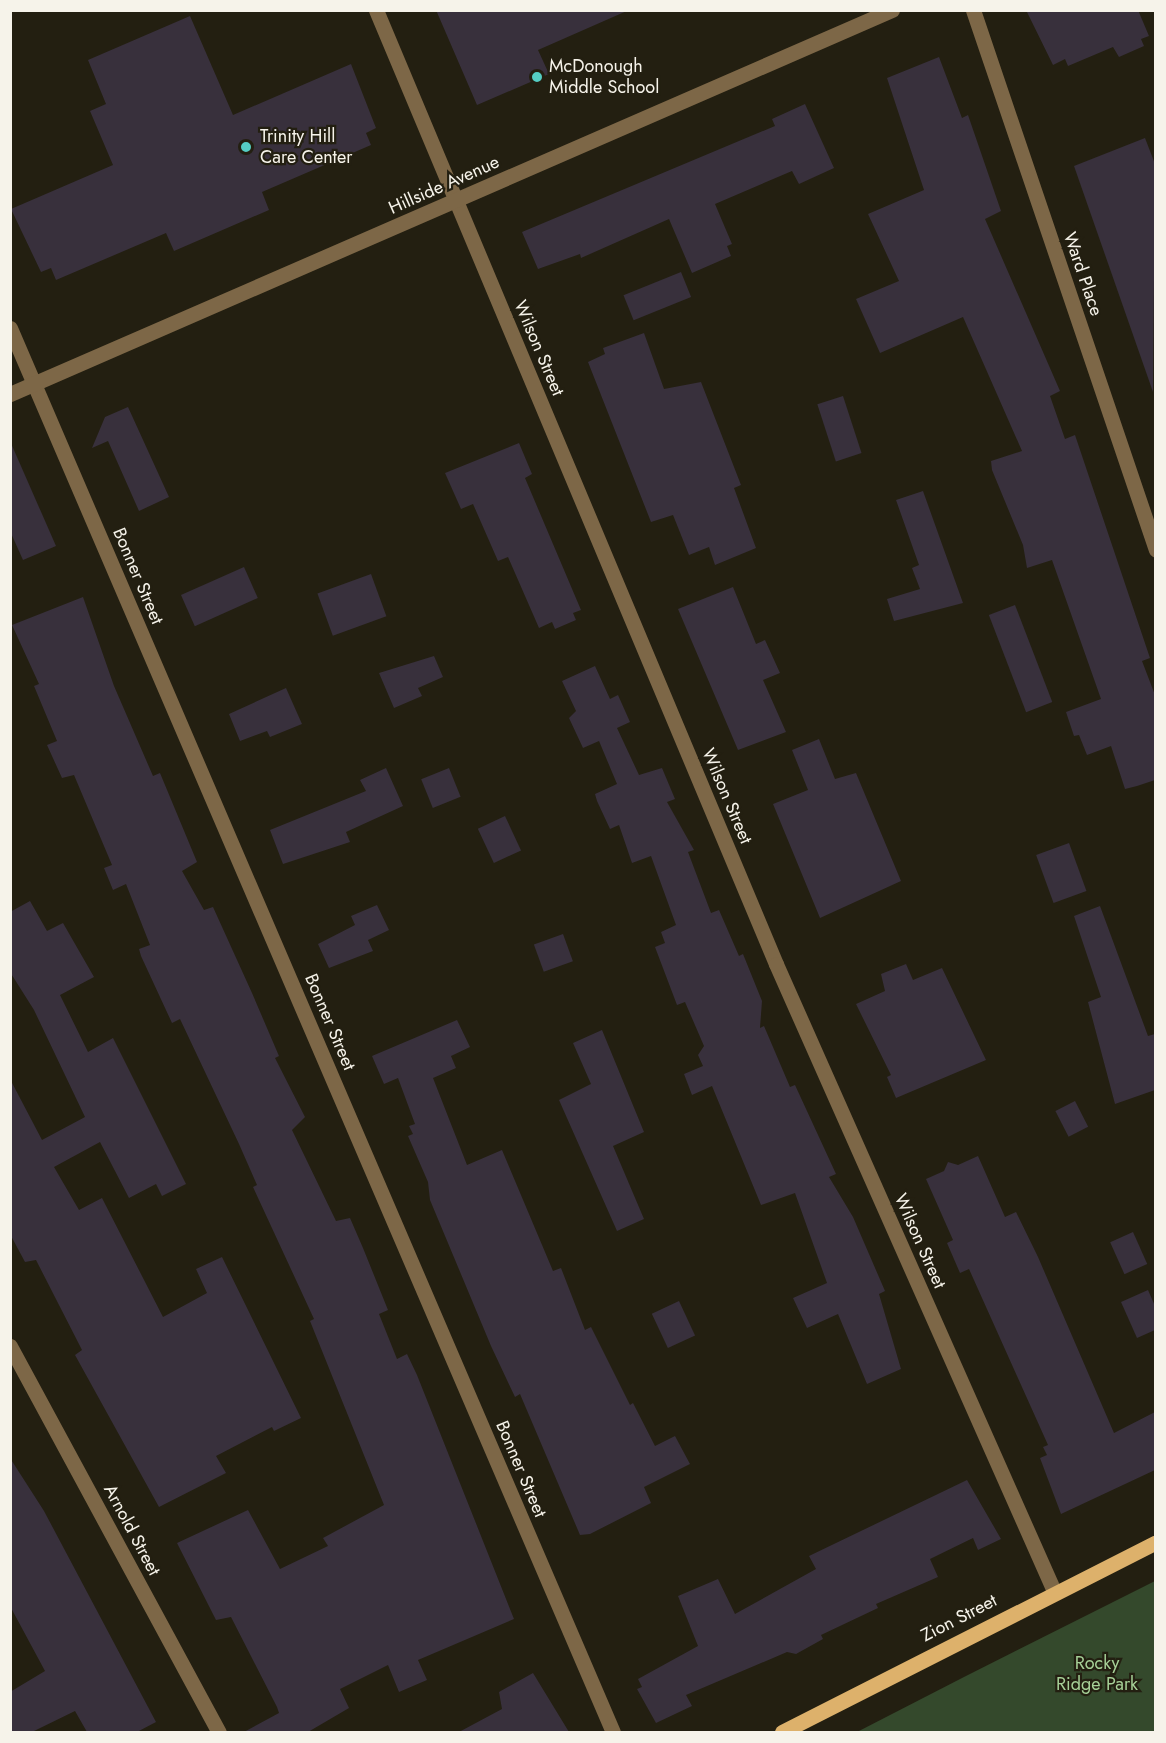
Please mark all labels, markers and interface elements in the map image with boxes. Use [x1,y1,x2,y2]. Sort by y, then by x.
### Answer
place label: McDonough Middle School [549,56,659,98]
marker: McDonough Middle School [530,70,544,84]
place label: Trinity Hill Care Center [260,126,352,168]
marker: Trinity Hill Care Center [237,138,255,156]
street label: Hillside Avenue [385,151,503,219]
street label: Ward Place [1059,229,1107,319]
street label: Wilson Street [509,297,569,399]
street label: Bonner Street [108,525,168,627]
street label: Wilson Street [697,745,757,847]
street label: Bonner Street [300,971,360,1073]
street label: Wilson Street [889,1190,951,1292]
street label: Bonner Street [491,1418,551,1520]
street label: Arnold Street [99,1481,165,1579]
street label: Zion Street [918,1590,1000,1646]
park label: Rocky Ridge Park [1056,1653,1138,1696]

